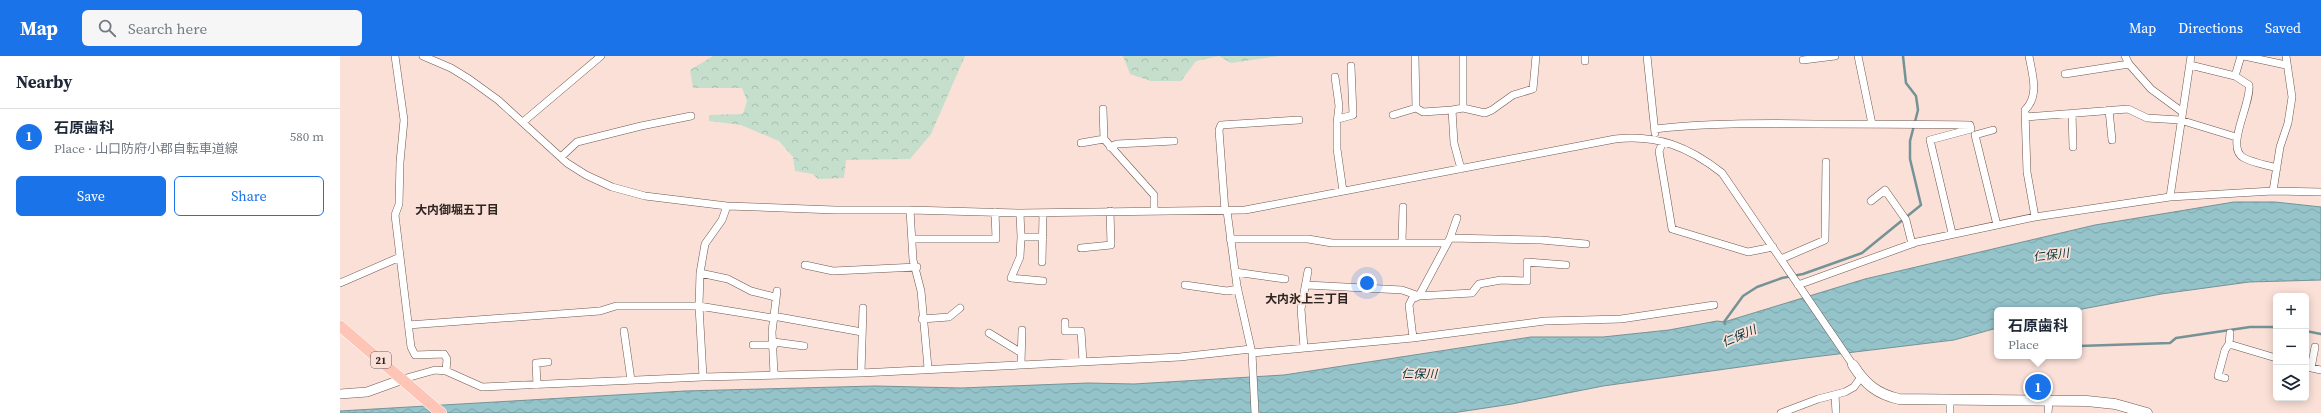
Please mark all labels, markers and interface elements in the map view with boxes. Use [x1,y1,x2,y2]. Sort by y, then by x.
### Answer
search box [82,10,362,46]
text: Map [20,15,58,41]
icon: search [96,17,118,39]
text: Search here [128,18,207,39]
text: Map [2129,18,2156,38]
text: Directions [2178,18,2243,38]
text: Saved [2265,18,2301,38]
text: Nearby [16,70,72,94]
text: 石原歯科 [54,117,114,138]
text: 1 [25,128,33,145]
text: 580 m [290,128,324,145]
text: Place · 山口防府小郡自転車道線 [54,140,238,157]
button: Save [16,176,166,216]
button: Share [174,176,324,216]
district label: 大内御堀五丁目 [415,202,499,218]
water label: 仁保川 [2032,245,2072,265]
your location [1357,273,1377,293]
district label: 大内氷上三丁目 [1265,291,1349,307]
map controls [2273,293,2309,401]
button: + [2273,293,2309,329]
popup [1994,307,2082,359]
text: 石原歯科 [2008,315,2068,336]
water label: 仁保川 [1719,321,1761,350]
button: − [2273,329,2309,365]
text: Place [2008,336,2039,353]
road number: 21 [371,352,391,368]
button: layers [2273,365,2309,401]
water label: 仁保川 [1401,366,1439,382]
pin: 1 [2025,372,2051,402]

